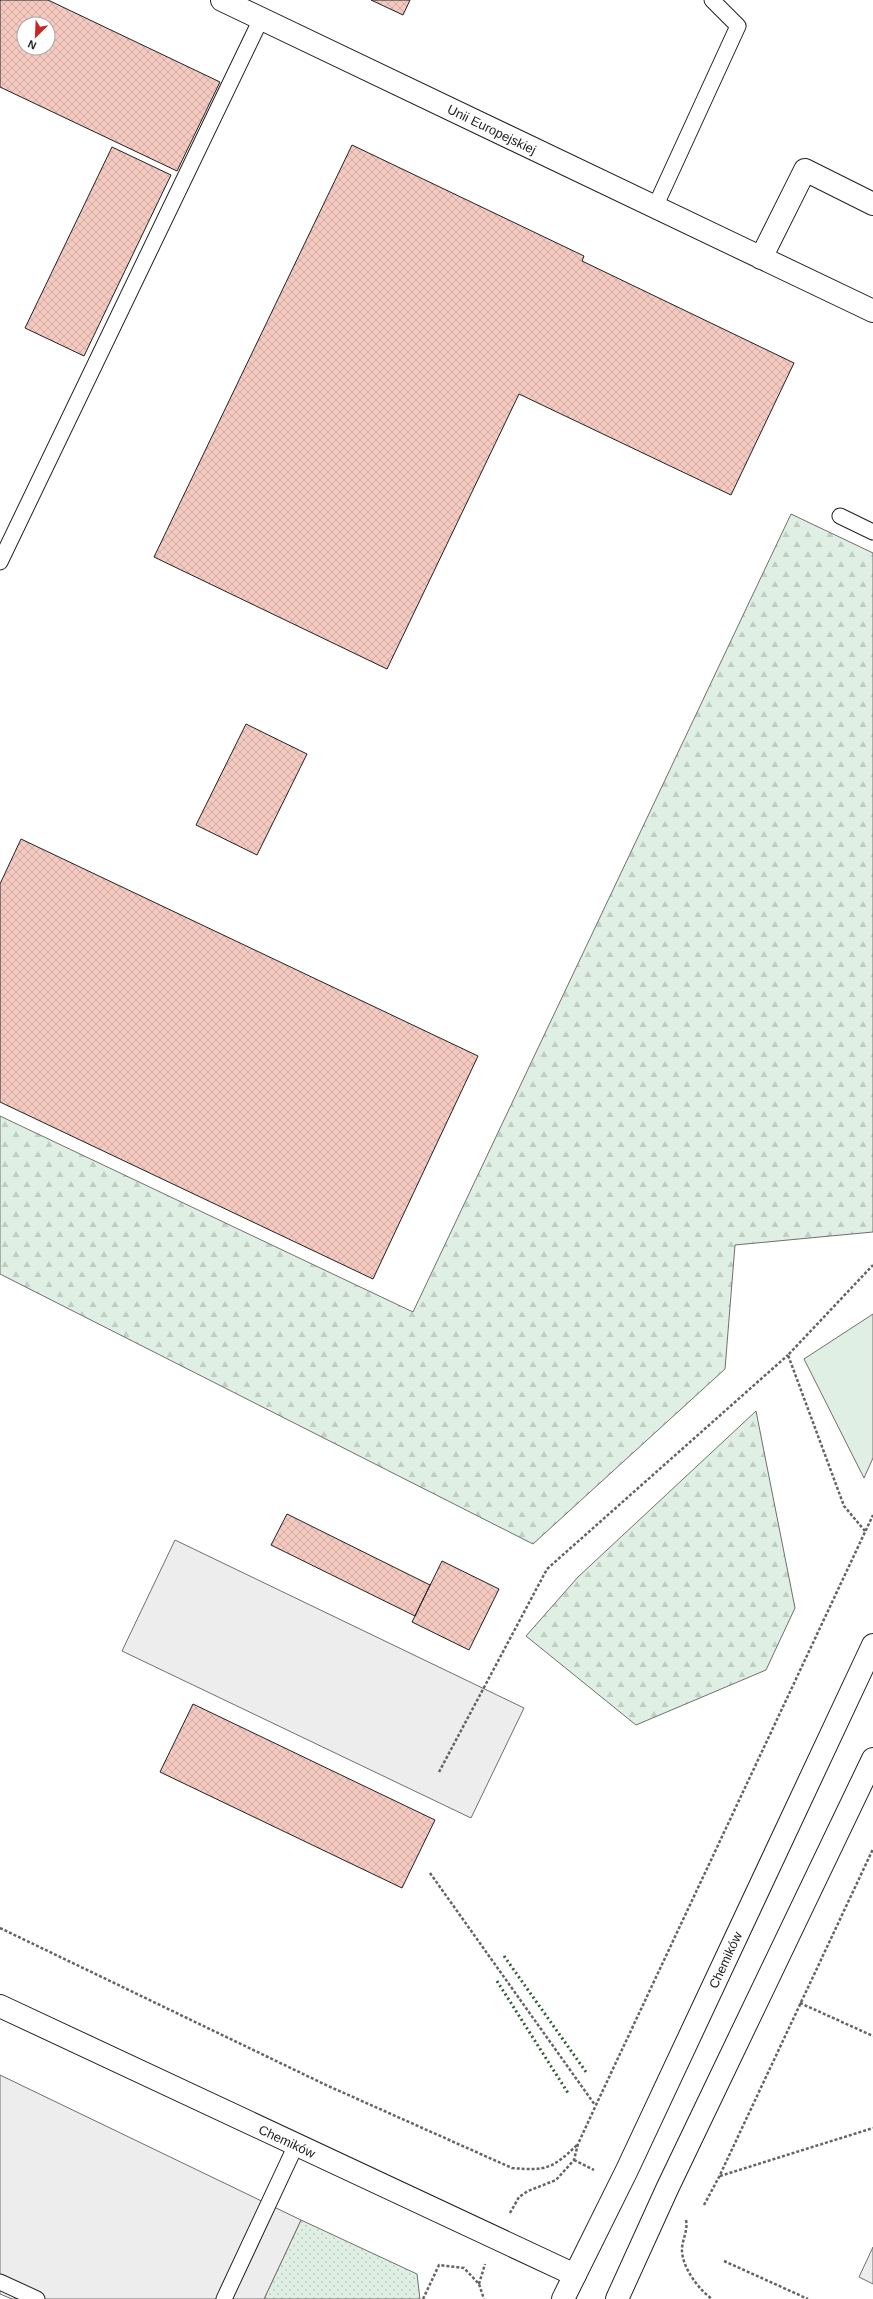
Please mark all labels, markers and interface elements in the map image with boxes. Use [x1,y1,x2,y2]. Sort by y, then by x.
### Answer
north arrow [16,16,56,56]
text: N [26,38,38,52]
street label: Unii Europejskiej [445,101,539,157]
street label: Chemików [706,1929,745,1991]
street label: Chemików [256,2122,318,2161]

